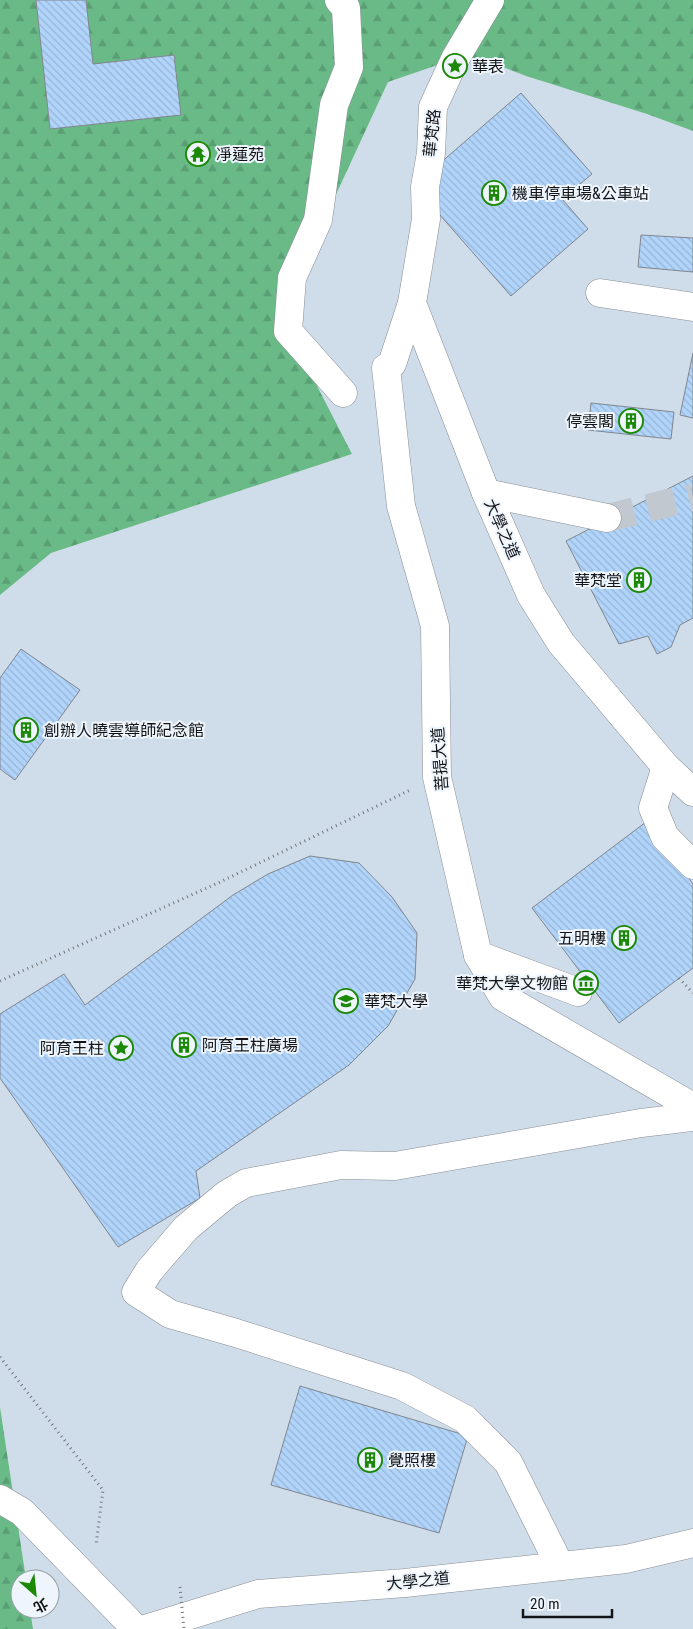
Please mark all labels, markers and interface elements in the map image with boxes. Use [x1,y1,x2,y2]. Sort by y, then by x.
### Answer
place icon: 華表 [442,53,468,79]
place label: 華表 [472,57,504,76]
street label: 華梵路 [420,108,444,158]
temple icon: 凈蓮苑 [185,141,211,167]
place label: 凈蓮苑 [216,145,264,164]
building icon: 機車停車場&公車站 [481,180,507,206]
place label: 機車停車場&公車站 [512,184,649,203]
building icon: 停雲閣 [618,408,644,434]
place label: 停雲閣 [566,412,614,431]
street label: 大學之道 [480,496,524,562]
building icon: 華梵堂 [626,567,652,593]
place label: 華梵堂 [574,571,622,590]
building icon: 創辦人曉雲導師紀念館 [13,717,39,743]
place label: 創辦人曉雲導師紀念館 [44,721,204,740]
street label: 菩提大道 [428,726,452,792]
building icon: 五明樓 [611,925,637,951]
place label: 五明樓 [558,929,606,948]
museum icon: 華梵大學文物館 [573,970,599,996]
place label: 華梵大學文物館 [456,974,568,993]
school or university icon: 華梵大學 [333,988,359,1014]
place label: 華梵大學 [364,992,428,1011]
building icon: 阿育王柱廣場 [171,1032,197,1058]
place icon: 阿育王柱 [108,1035,134,1061]
place label: 阿育王柱廣場 [202,1036,298,1055]
place label: 阿育王柱 [40,1039,104,1058]
building icon: 覺照樓 [357,1447,383,1473]
place label: 覺照樓 [388,1451,436,1470]
street label: 大學之道 [385,1568,451,1594]
north arrow [10,1569,60,1619]
scale bar [523,1586,612,1618]
text: 北 [31,1595,51,1616]
text: 20 m [530,1595,560,1613]

